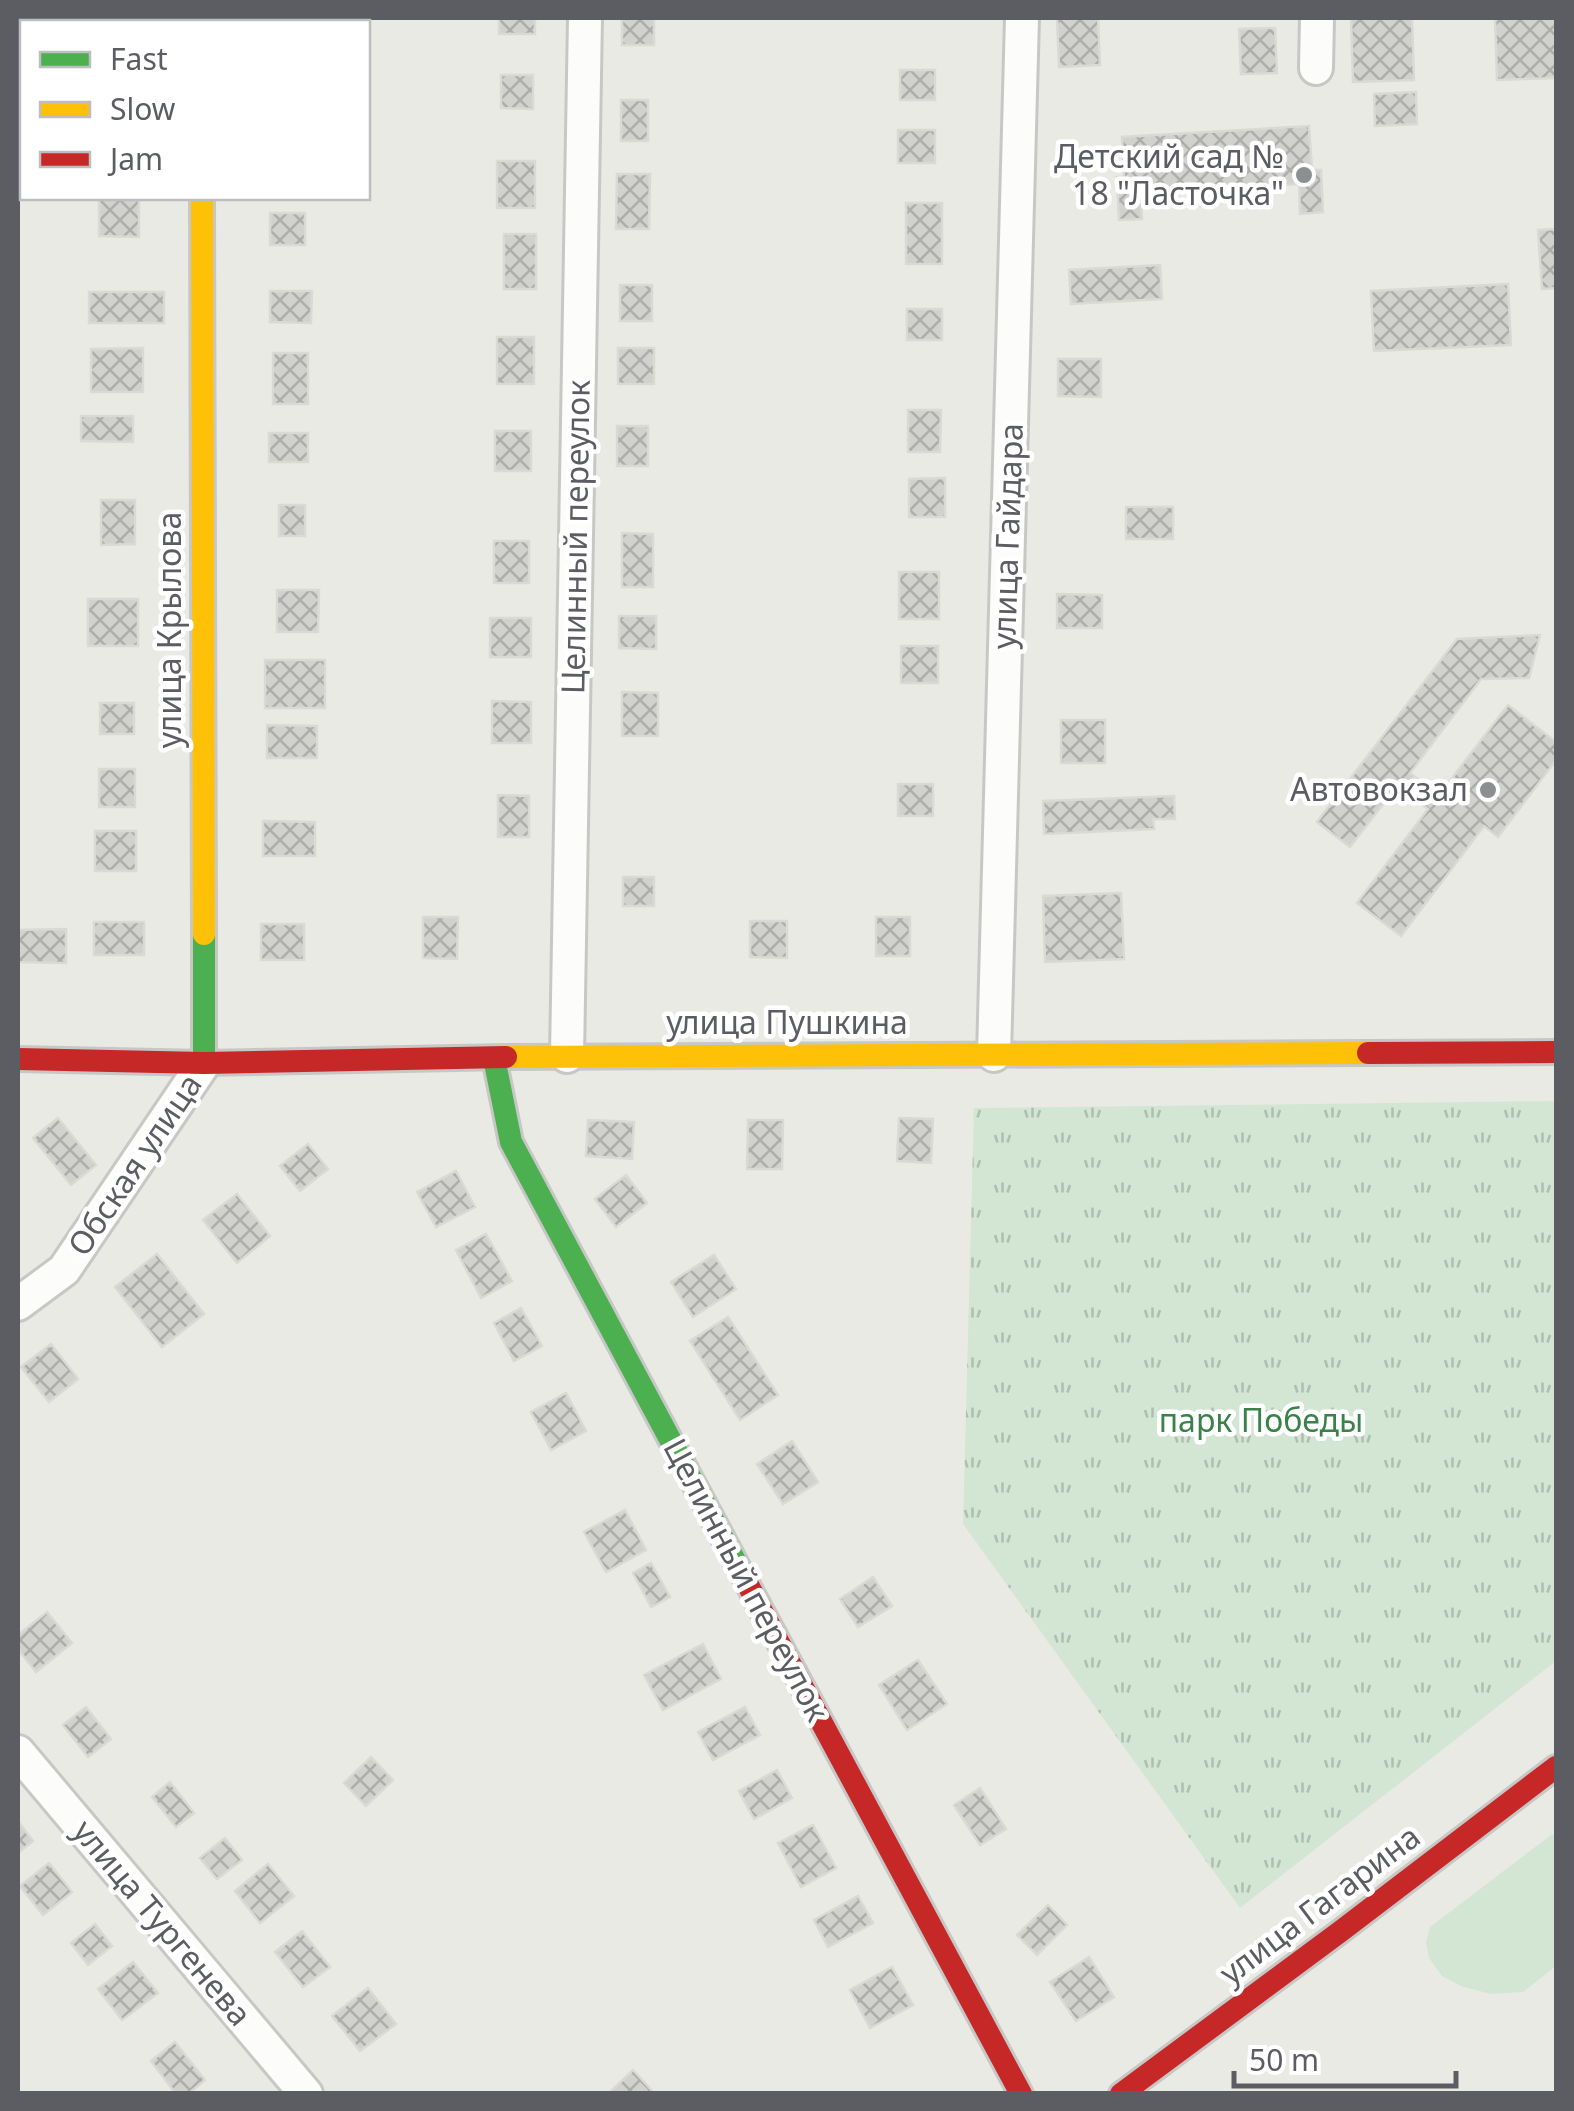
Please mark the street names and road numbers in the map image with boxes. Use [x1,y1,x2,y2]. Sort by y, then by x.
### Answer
street label: Целинный переулок [550,379,599,695]
street label: улица Гайдара [981,422,1032,650]
street label: улица Крылова [147,512,190,748]
street label: улица Пушкина [666,1000,908,1043]
street label: Обская улица [57,1065,211,1264]
street label: Целинный переулок [655,1430,840,1728]
street label: улица Тургенева [64,1810,262,2034]
street label: улица Гагарина [1210,1814,1428,1993]

